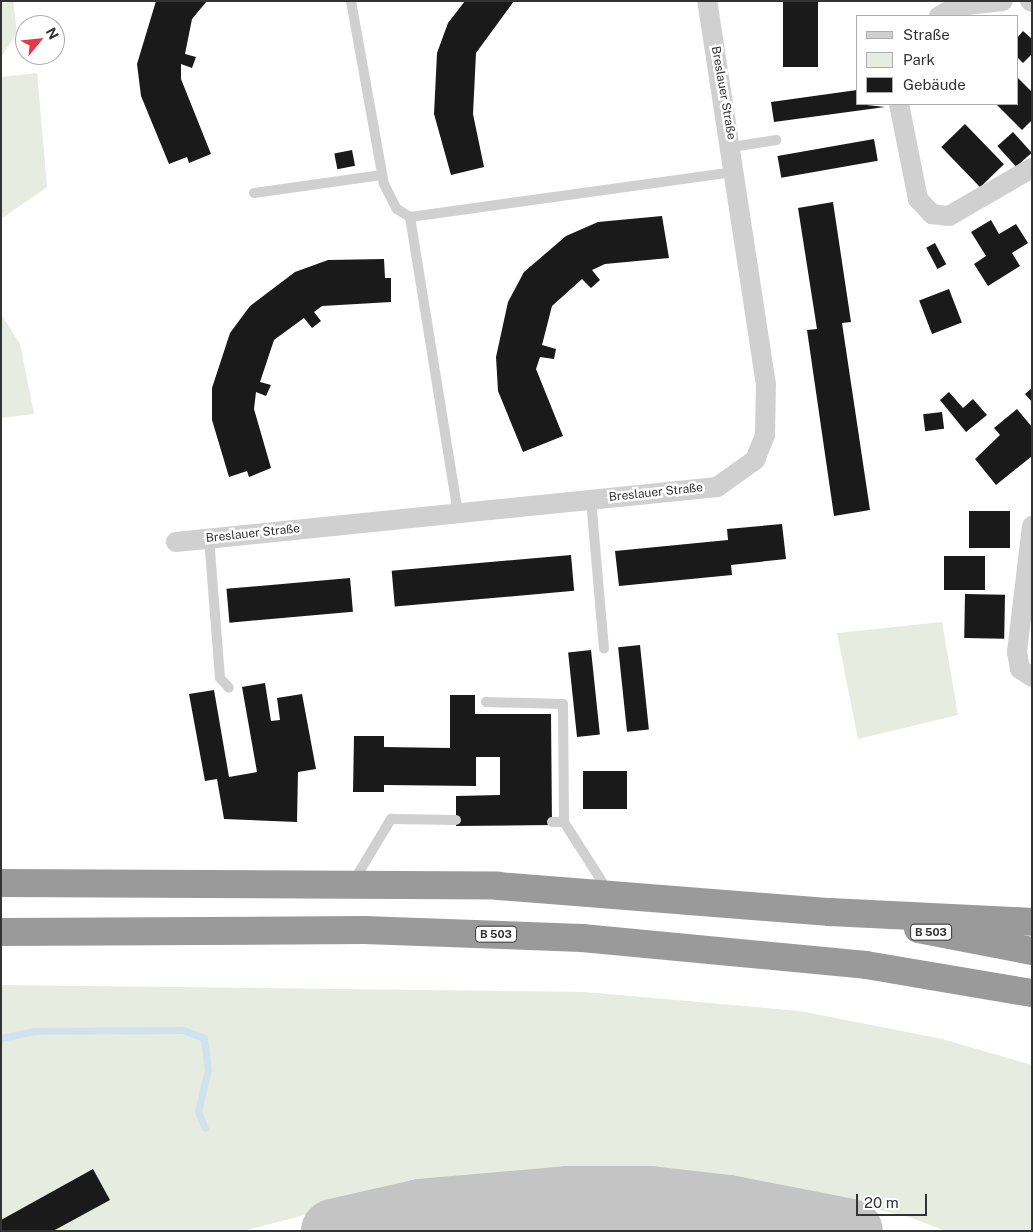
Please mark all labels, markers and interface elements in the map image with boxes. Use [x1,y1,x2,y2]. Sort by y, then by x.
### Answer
north arrow [15,15,65,65]
legend [856,15,1018,105]
text: N [43,25,62,42]
text: Straße [903,26,950,43]
street label: Breslauer Straße [708,45,738,141]
text: Park [903,51,935,68]
text: Gebäude [903,76,966,93]
street label: Breslauer Straße [608,481,704,505]
street label: Breslauer Straße [205,522,301,546]
road number: B 503 [910,924,952,940]
road number: B 503 [475,926,517,942]
scale bar [858,1184,929,1216]
text: 20 m [864,1194,899,1211]

